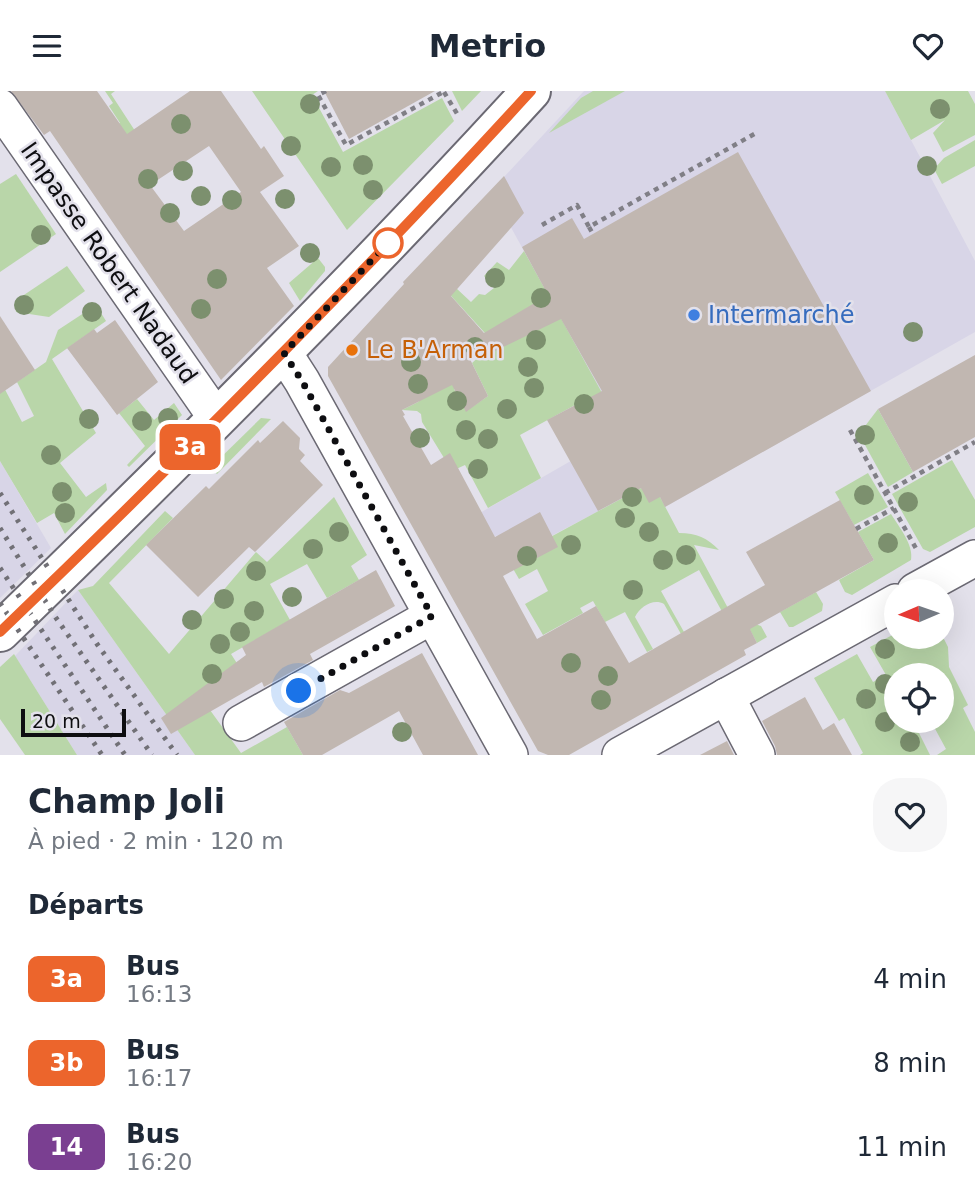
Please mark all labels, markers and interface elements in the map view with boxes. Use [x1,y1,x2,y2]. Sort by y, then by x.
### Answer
icon: menu [28,27,66,65]
text: Metrio [429,27,546,65]
icon: heart [909,27,947,65]
street label: Impasse Robert Nadaud [15,137,203,389]
unlabelled marker [373,228,403,258]
place label: Intermarché [708,301,855,329]
marker: Intermarché [686,307,702,323]
place label: Le B'Arman [366,336,504,364]
marker: Le B'Arman [344,342,360,358]
line badge: 3a [158,424,221,470]
text: 3a [174,433,206,461]
north arrow [884,579,954,649]
map controls [884,579,954,733]
button: locate [884,663,954,733]
your location [281,673,316,708]
scale bar [21,706,126,738]
text: 20 m [32,710,81,732]
button: heart [873,778,947,852]
text: Champ Joli [28,782,225,821]
text: À pied · 2 min · 120 m [28,828,284,854]
text: Départs [28,890,144,920]
text: Bus [126,951,180,981]
text: 4 min [873,964,947,994]
text: 3a [50,965,83,993]
text: 16:13 [126,981,192,1007]
text: Bus [126,1035,180,1065]
text: 8 min [873,1048,947,1078]
text: 3b [50,1049,83,1077]
text: 16:17 [126,1065,192,1091]
text: Bus [126,1119,180,1149]
text: 11 min [857,1132,947,1162]
text: 14 [50,1133,83,1161]
text: 16:20 [126,1149,192,1175]

